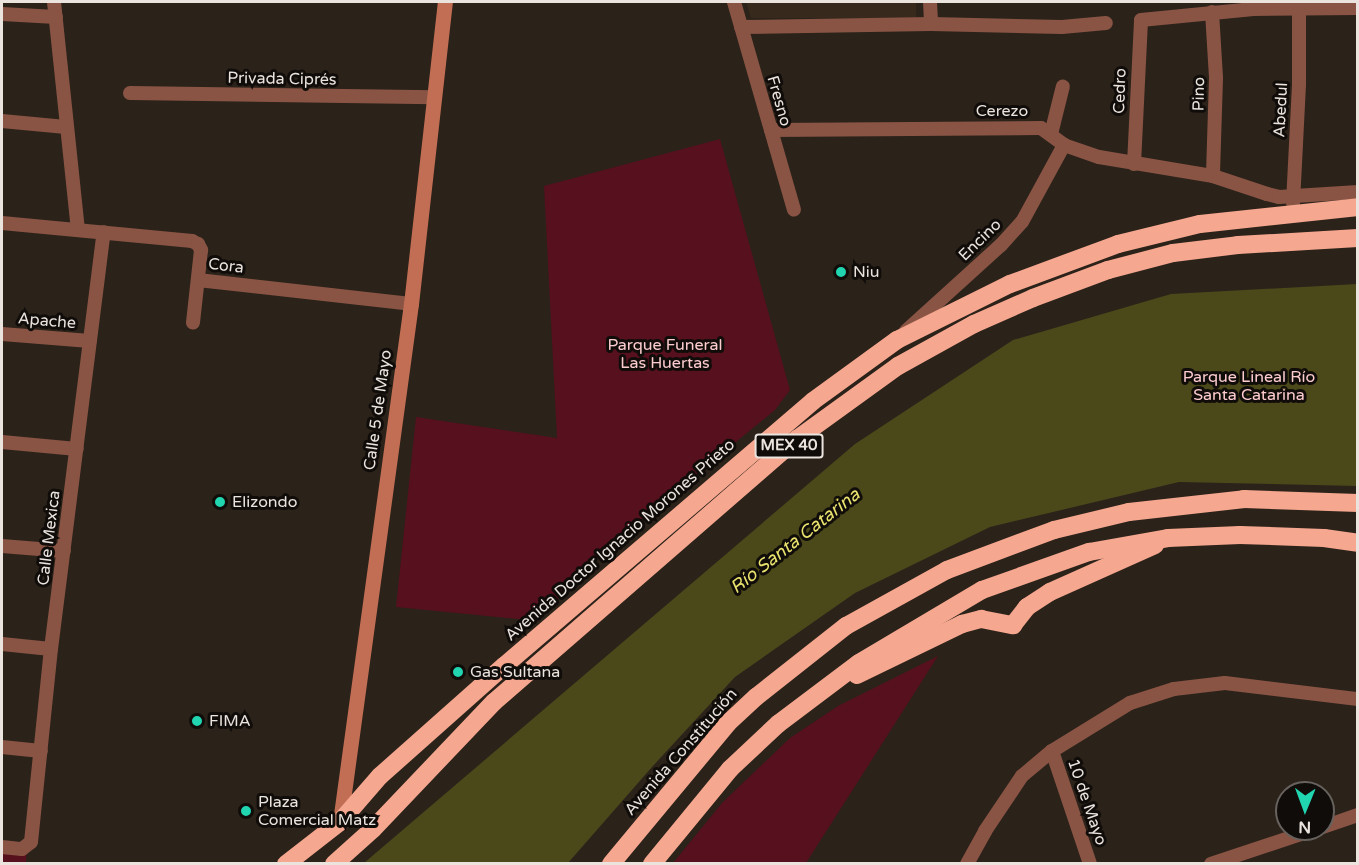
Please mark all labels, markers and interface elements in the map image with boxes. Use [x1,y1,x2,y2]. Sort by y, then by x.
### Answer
street label: Privada Ciprés [227,68,337,90]
street label: Cedro [1110,68,1130,114]
street label: Fresno [763,74,795,128]
street label: Pino [1189,77,1209,111]
street label: Abedul [1270,82,1292,138]
street label: Cerezo [976,101,1028,121]
street label: Encino [955,215,1005,265]
street label: Cora [207,254,245,278]
place label: Niu [853,262,879,282]
marker: Niu [834,265,848,279]
street label: Apache [17,309,77,333]
park label: Parque Funeral Las Huertas [607,335,723,373]
street label: Calle 5 de Mayo [360,349,396,471]
park label: Parque Lineal Río Santa Catarina [1183,367,1315,405]
road number: MEX 40 [754,434,824,458]
street label: Avenida Doctor Ignacio Morones Prieto [501,435,739,645]
water label: Río Santa Catarina [726,484,864,598]
street label: Calle Mexica [34,489,64,587]
place label: Elizondo [232,492,297,512]
marker: Elizondo [213,495,227,509]
place label: Gas Sultana [470,662,560,682]
marker: Gas Sultana [451,665,465,679]
street label: Avenida Constitución [621,685,741,819]
place label: FIMA [209,711,251,731]
marker: FIMA [190,714,204,728]
street label: 10 de Mayo [1063,756,1111,848]
north arrow [1275,781,1335,841]
place label: Plaza Comercial Matz [258,792,376,830]
marker: Plaza Comercial Matz [239,804,253,818]
text: N [1298,817,1311,837]

